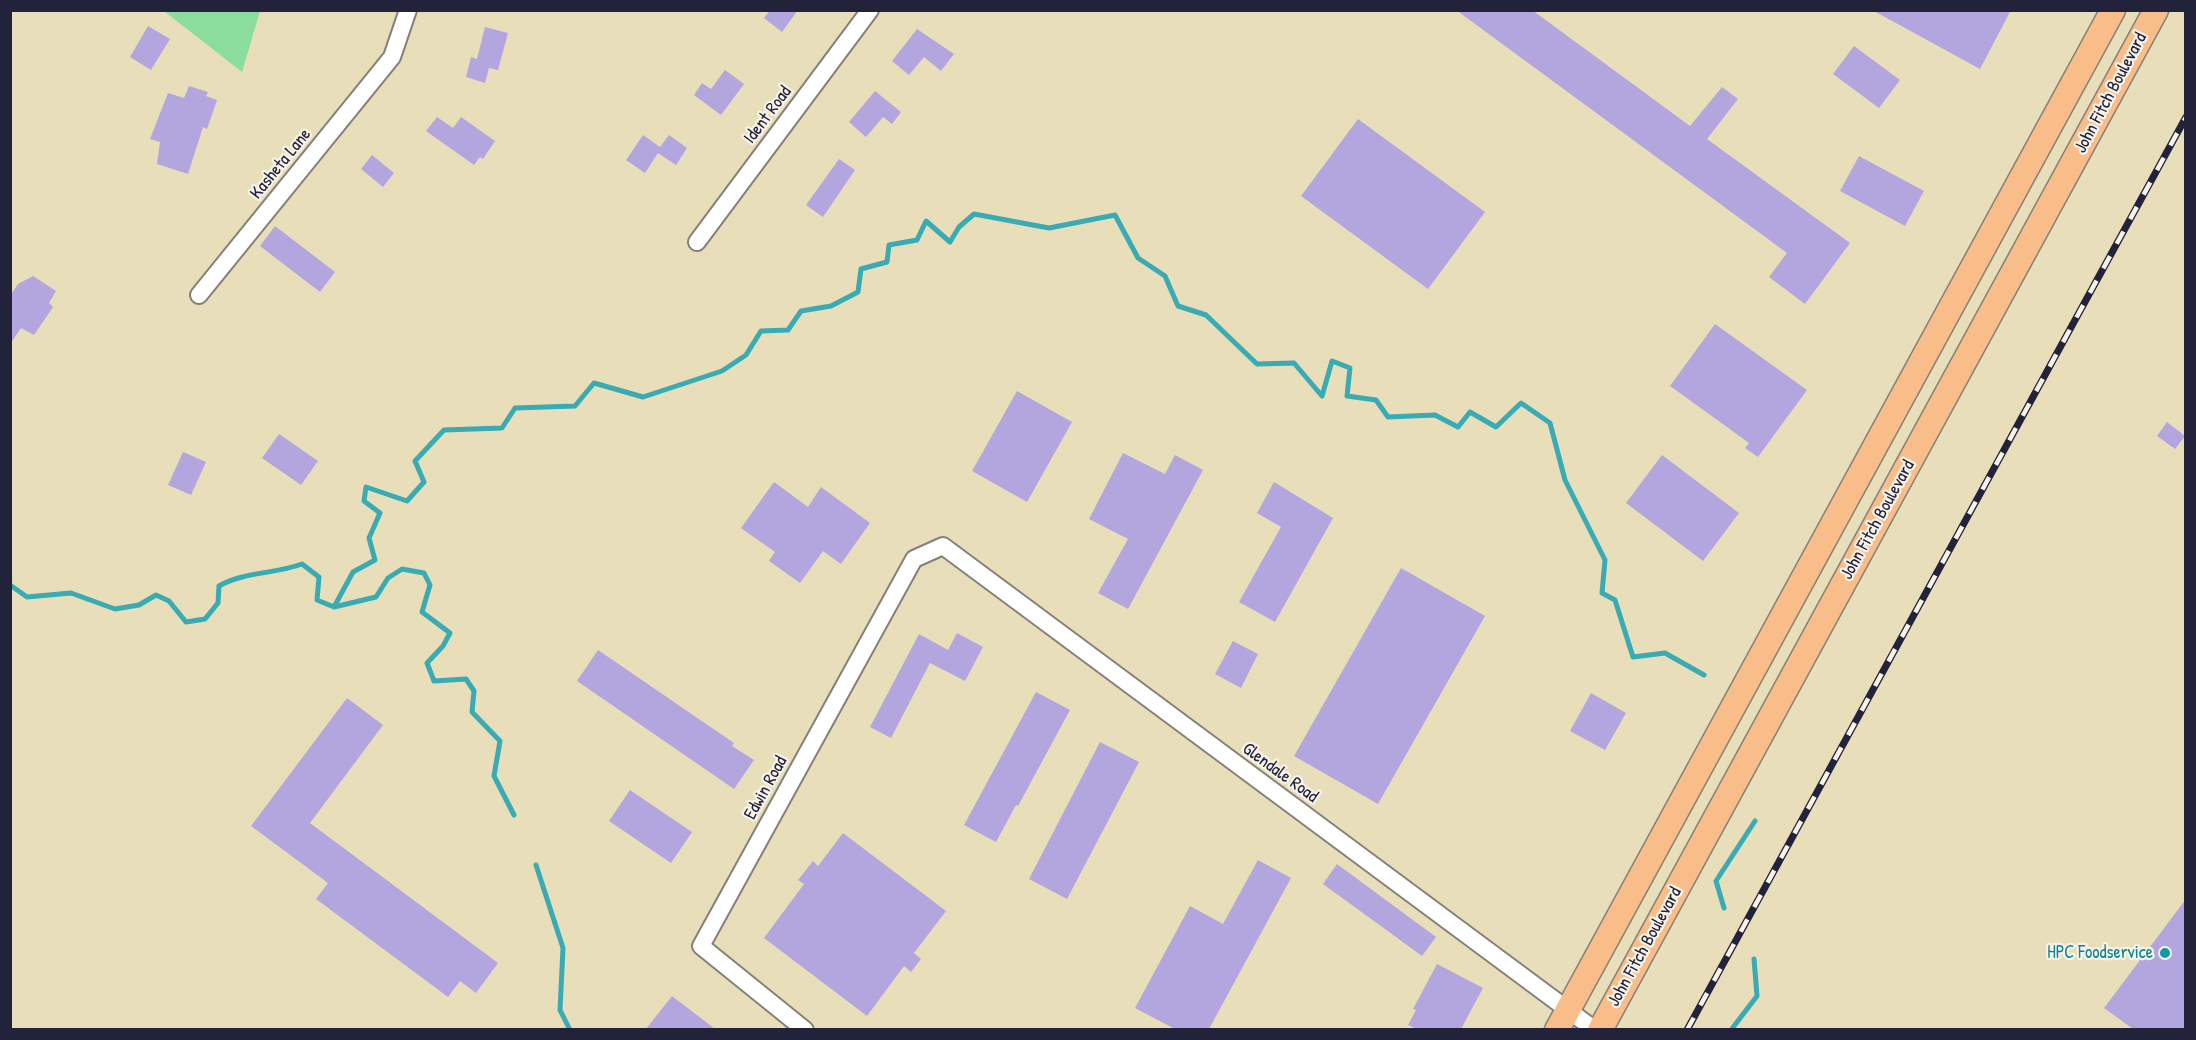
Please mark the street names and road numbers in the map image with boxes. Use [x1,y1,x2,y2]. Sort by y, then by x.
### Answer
street label: John Fitch Boulevard [2070,29,2152,157]
street label: Ident Road [739,82,797,148]
street label: Kasheta Lane [246,124,316,204]
street label: John Fitch Boulevard [1836,457,1920,583]
street label: Glendale Road [1238,738,1322,808]
street label: Edwin Road [740,753,792,823]
street label: John Fitch Boulevard [1603,884,1687,1010]

